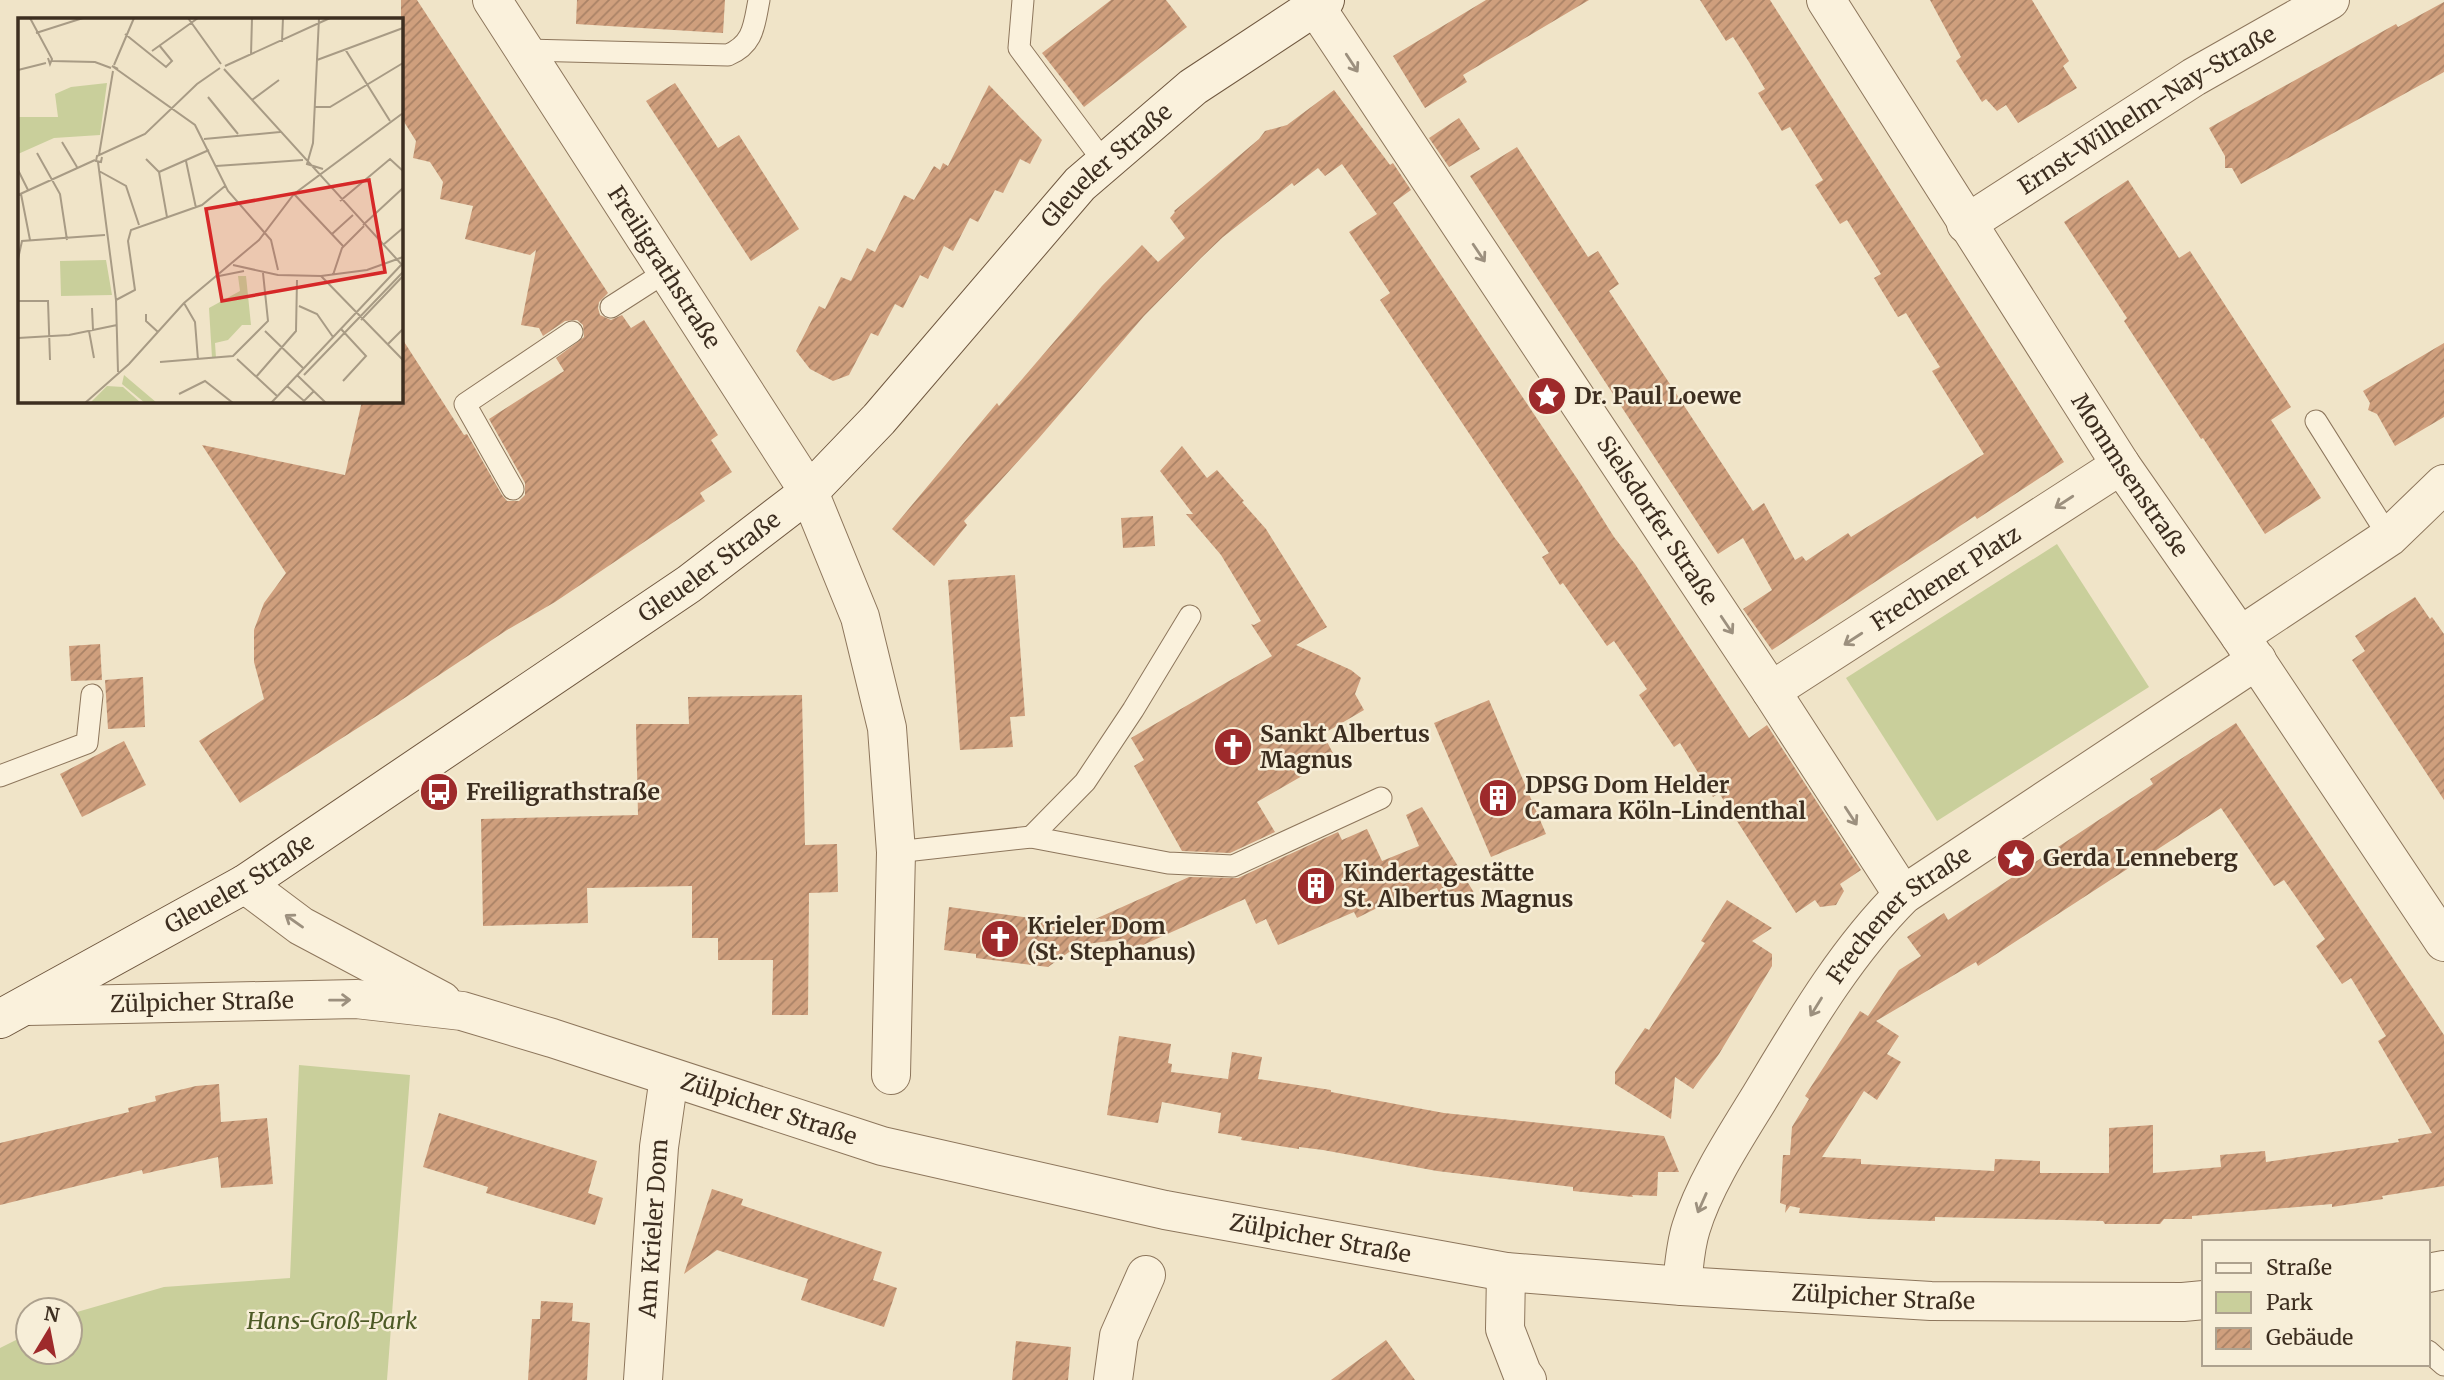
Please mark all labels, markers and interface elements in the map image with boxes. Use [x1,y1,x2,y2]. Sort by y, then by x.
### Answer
inset map [18,18,402,402]
street label: Ernst-Wilhelm-Nay-Straße [2013,19,2281,200]
one-way arrow [1345,53,1360,72]
street label: Gleueler Straße [1034,97,1178,233]
street label: Freiligrathstraße [602,180,728,354]
one-way arrow [1472,242,1486,262]
place icon: Dr. Paul Loewe [1526,375,1568,417]
place label: Dr. Paul Loewe [1574,381,1742,410]
street label: Mommsenstraße [2065,388,2195,562]
street label: Sielsdorfer Straße [1591,430,1725,610]
one-way arrow [2055,495,2074,510]
street label: Gleueler Straße [632,505,786,628]
street label: Frechener Platz [1865,519,2026,637]
one-way arrow [1720,615,1734,634]
one-way arrow [1843,632,1863,646]
place label: Sankt Albertus Magnus [1260,719,1430,774]
church icon: Sankt Albertus Magnus [1212,726,1254,768]
place label: DPSG Dom Helder Camara Köln-Lindenthal [1525,770,1806,825]
bus stop icon: Freiligrathstraße [418,771,460,813]
place label: Freiligrathstraße [466,777,660,806]
building icon: DPSG Dom Helder Camara Köln-Lindenthal [1477,777,1519,819]
one-way arrow [1844,806,1859,825]
street label: Gleueler Straße [159,827,319,939]
place icon: Gerda Lenneberg [1995,837,2037,879]
street label: Frechener Straße [1820,839,1976,989]
place label: Gerda Lenneberg [2043,843,2239,872]
place label: Kindertagestätte St. Albertus Magnus [1343,858,1573,913]
building icon: Kindertagestätte St. Albertus Magnus [1295,865,1337,907]
place label: Krieler Dom (St. Stephanus) [1027,911,1196,966]
one-way arrow [285,913,304,928]
church icon: Krieler Dom (St. Stephanus) [979,918,1021,960]
street label: Zülpicher Straße [110,985,294,1018]
one-way arrow [328,993,351,1006]
one-way arrow [1808,996,1822,1016]
street label: Zülpicher Straße [677,1066,861,1151]
street label: Am Krieler Dom [632,1138,674,1320]
one-way arrow [1695,1192,1708,1214]
street label: Zülpicher Straße [1228,1207,1413,1268]
legend [2202,1240,2430,1366]
text: Straße [2266,1254,2332,1281]
street label: Zülpicher Straße [1791,1278,1975,1315]
text: Park [2266,1289,2313,1316]
north arrow [14,1296,84,1366]
text: N [42,1301,61,1327]
park label: Hans-Groß-Park [246,1306,418,1335]
text: Gebäude [2266,1324,2353,1351]

